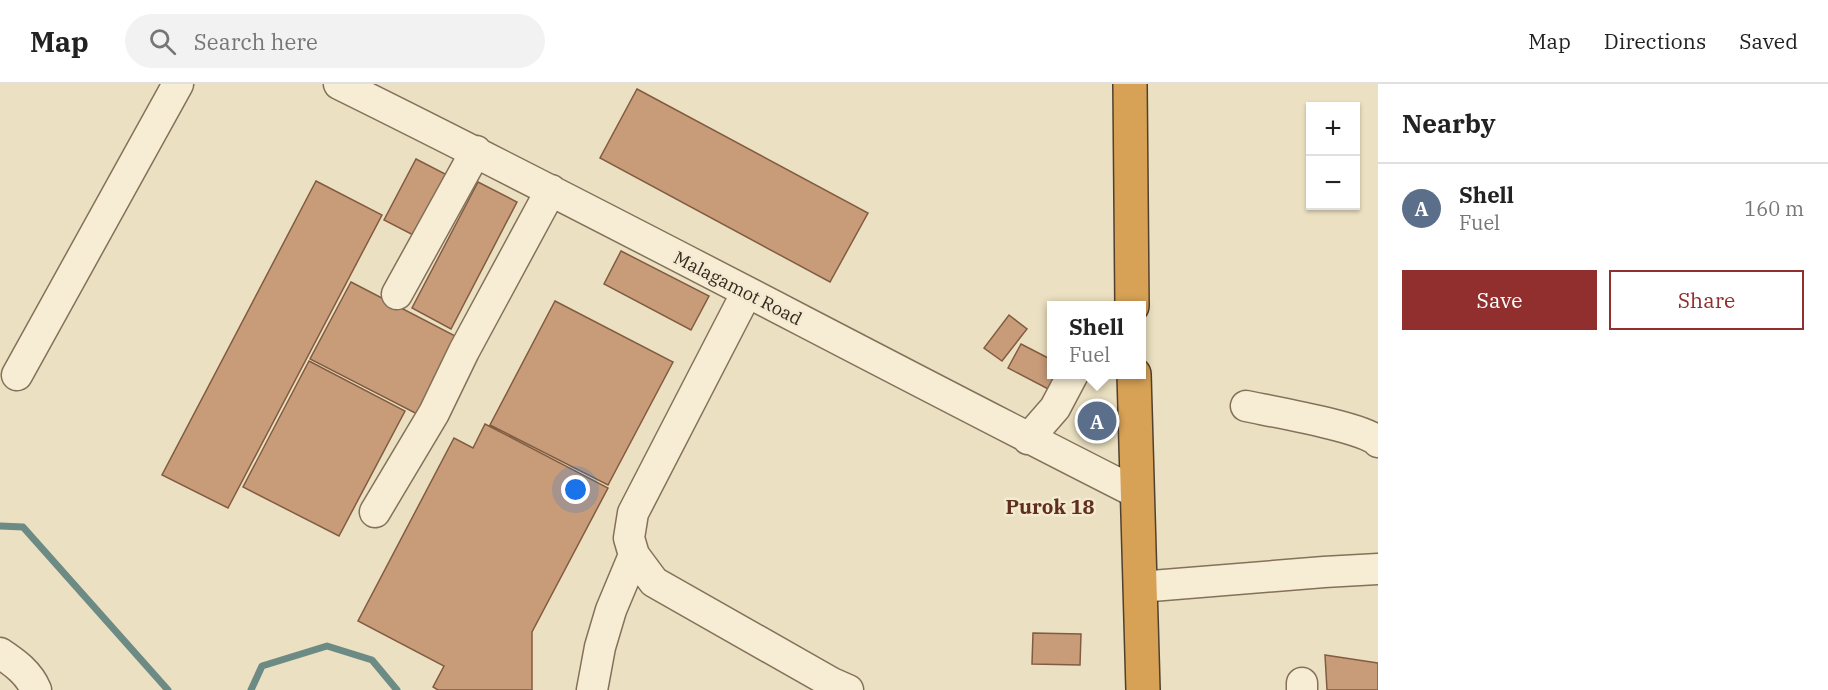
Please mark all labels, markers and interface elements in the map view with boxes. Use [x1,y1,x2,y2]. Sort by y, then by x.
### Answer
search box [125,14,545,68]
text: Map [30,23,89,60]
icon: search [146,25,179,58]
text: Search here [194,27,318,56]
text: Map [1528,27,1571,55]
text: Directions [1604,27,1706,55]
text: Saved [1739,27,1798,55]
map controls [1306,102,1360,210]
button: + [1306,102,1360,156]
text: Nearby [1402,106,1496,140]
button: − [1306,156,1360,210]
text: Shell [1459,180,1514,209]
text: A [1415,195,1428,222]
text: 160 m [1744,195,1804,222]
text: Fuel [1459,209,1500,236]
street label: Malagamot Road [670,246,806,330]
button: Save [1402,270,1597,330]
button: Share [1609,270,1804,330]
popup [1047,301,1146,379]
text: Shell [1069,312,1124,341]
text: Fuel [1069,341,1110,368]
pin: A [1078,398,1116,444]
your location [561,475,590,504]
district label: Purok 18 [1005,493,1095,520]

